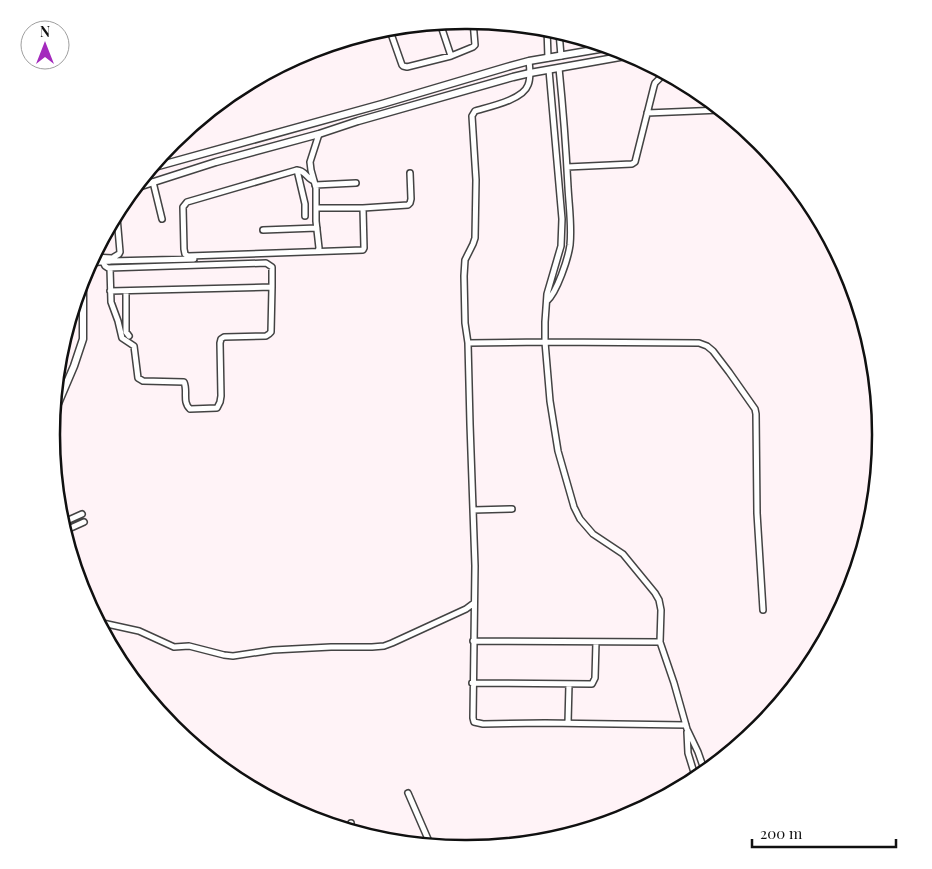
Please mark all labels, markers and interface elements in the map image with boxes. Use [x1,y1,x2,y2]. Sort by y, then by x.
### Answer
north arrow [20,20,70,70]
text: N [40,22,50,41]
scale bar [752,816,896,848]
text: 200 m [760,823,803,843]

